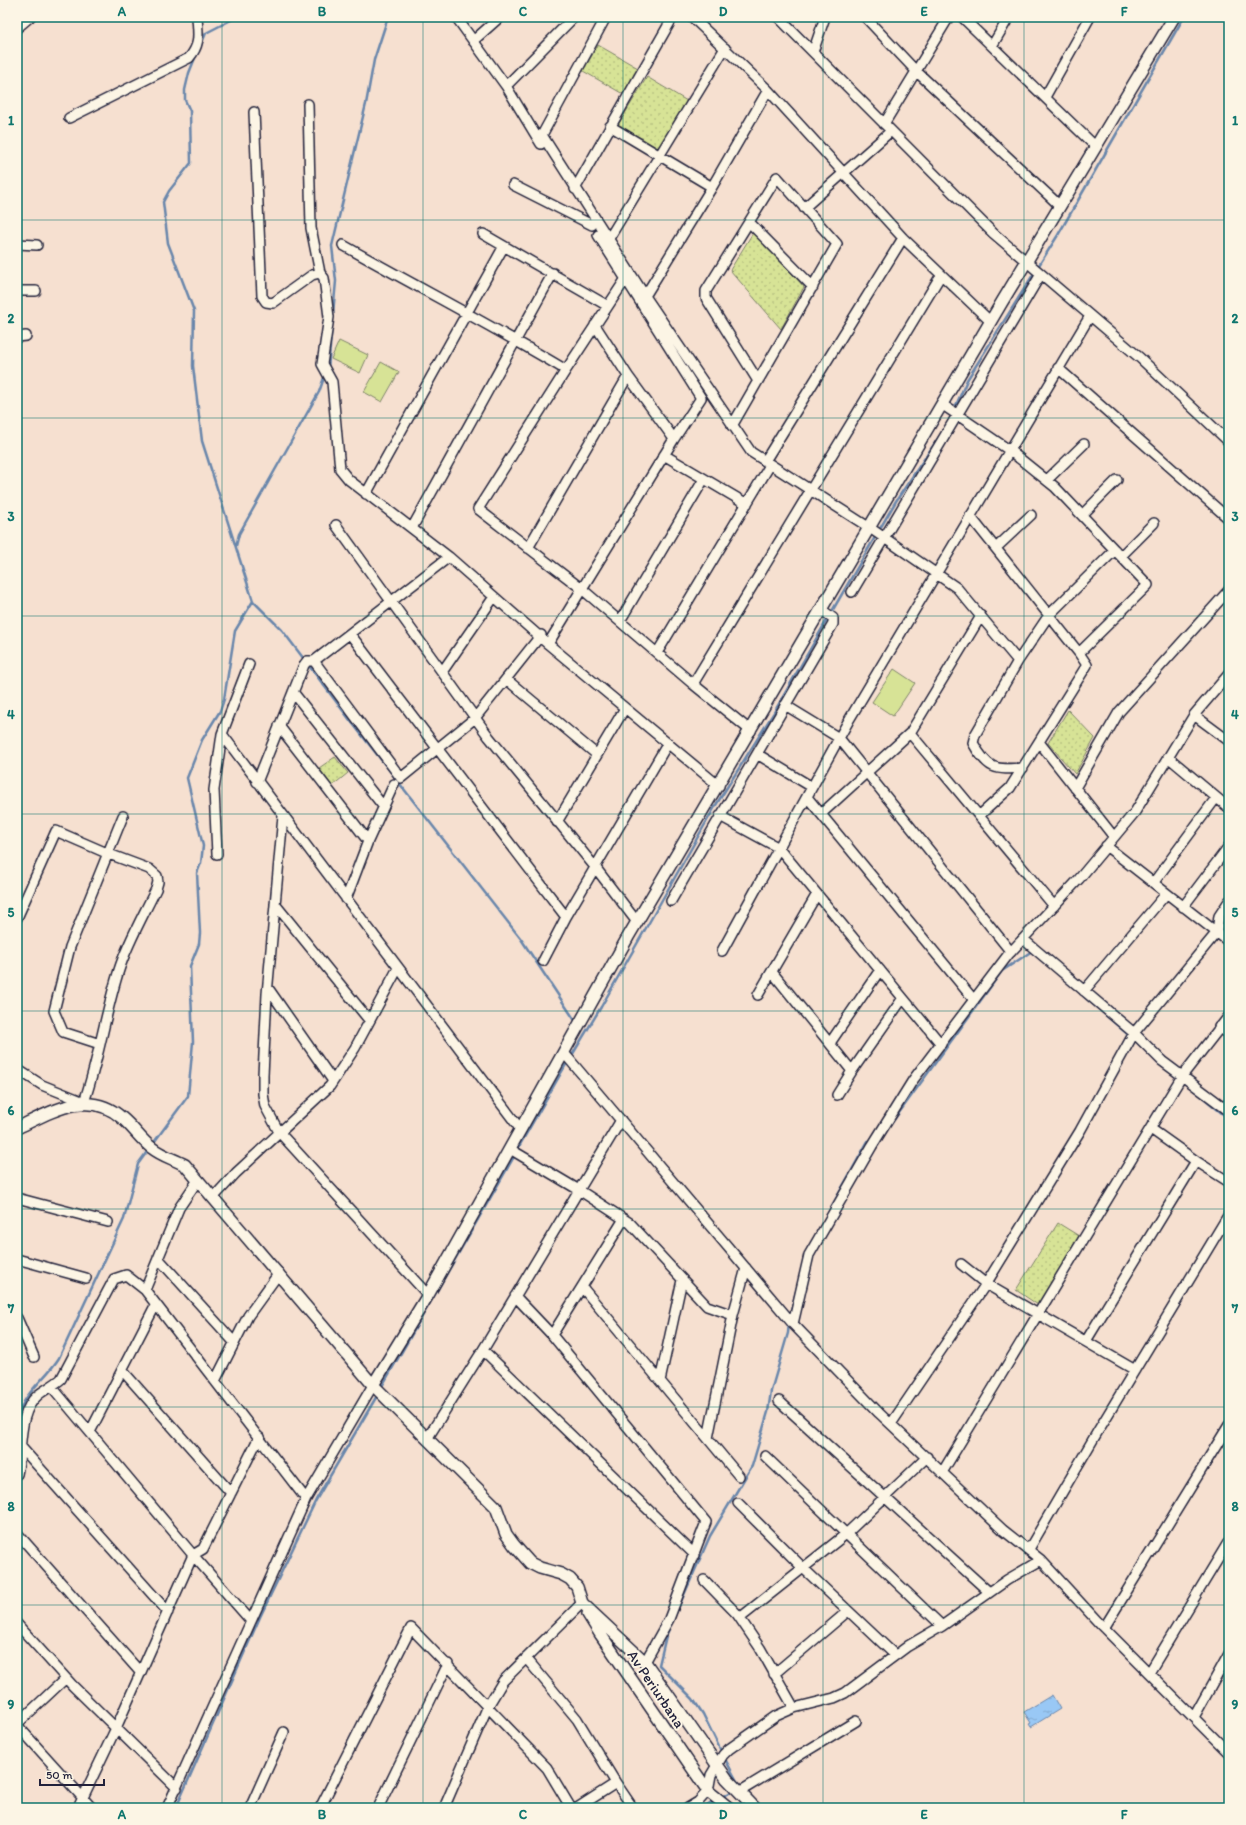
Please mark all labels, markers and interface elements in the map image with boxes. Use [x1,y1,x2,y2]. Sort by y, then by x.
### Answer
text: A [117,4,127,19]
text: B [318,4,327,19]
text: C [519,4,528,19]
text: D [719,4,728,19]
text: E [920,4,928,19]
text: F [1121,4,1128,19]
text: 1 [8,113,14,128]
text: 1 [1232,113,1238,128]
text: 2 [8,311,15,326]
text: 2 [1232,311,1239,326]
text: 3 [7,509,15,524]
text: 3 [1231,509,1239,524]
text: 4 [7,707,15,722]
text: 4 [1231,707,1239,722]
text: 5 [8,905,15,920]
text: 5 [1232,905,1239,920]
text: 6 [8,1103,15,1118]
text: 6 [1232,1103,1239,1118]
text: 7 [7,1301,15,1316]
text: 7 [1231,1301,1239,1316]
text: 8 [7,1499,15,1514]
text: 8 [1231,1499,1239,1514]
street label: Av Periurbana [623,1647,689,1732]
text: 9 [8,1697,15,1712]
text: 9 [1232,1697,1239,1712]
scale bar [40,1761,104,1787]
text: 50 m [46,1768,72,1782]
text: A [117,1807,127,1822]
text: B [318,1807,327,1822]
text: C [519,1807,528,1822]
text: D [719,1807,728,1822]
text: E [920,1807,928,1822]
text: F [1121,1807,1128,1822]

